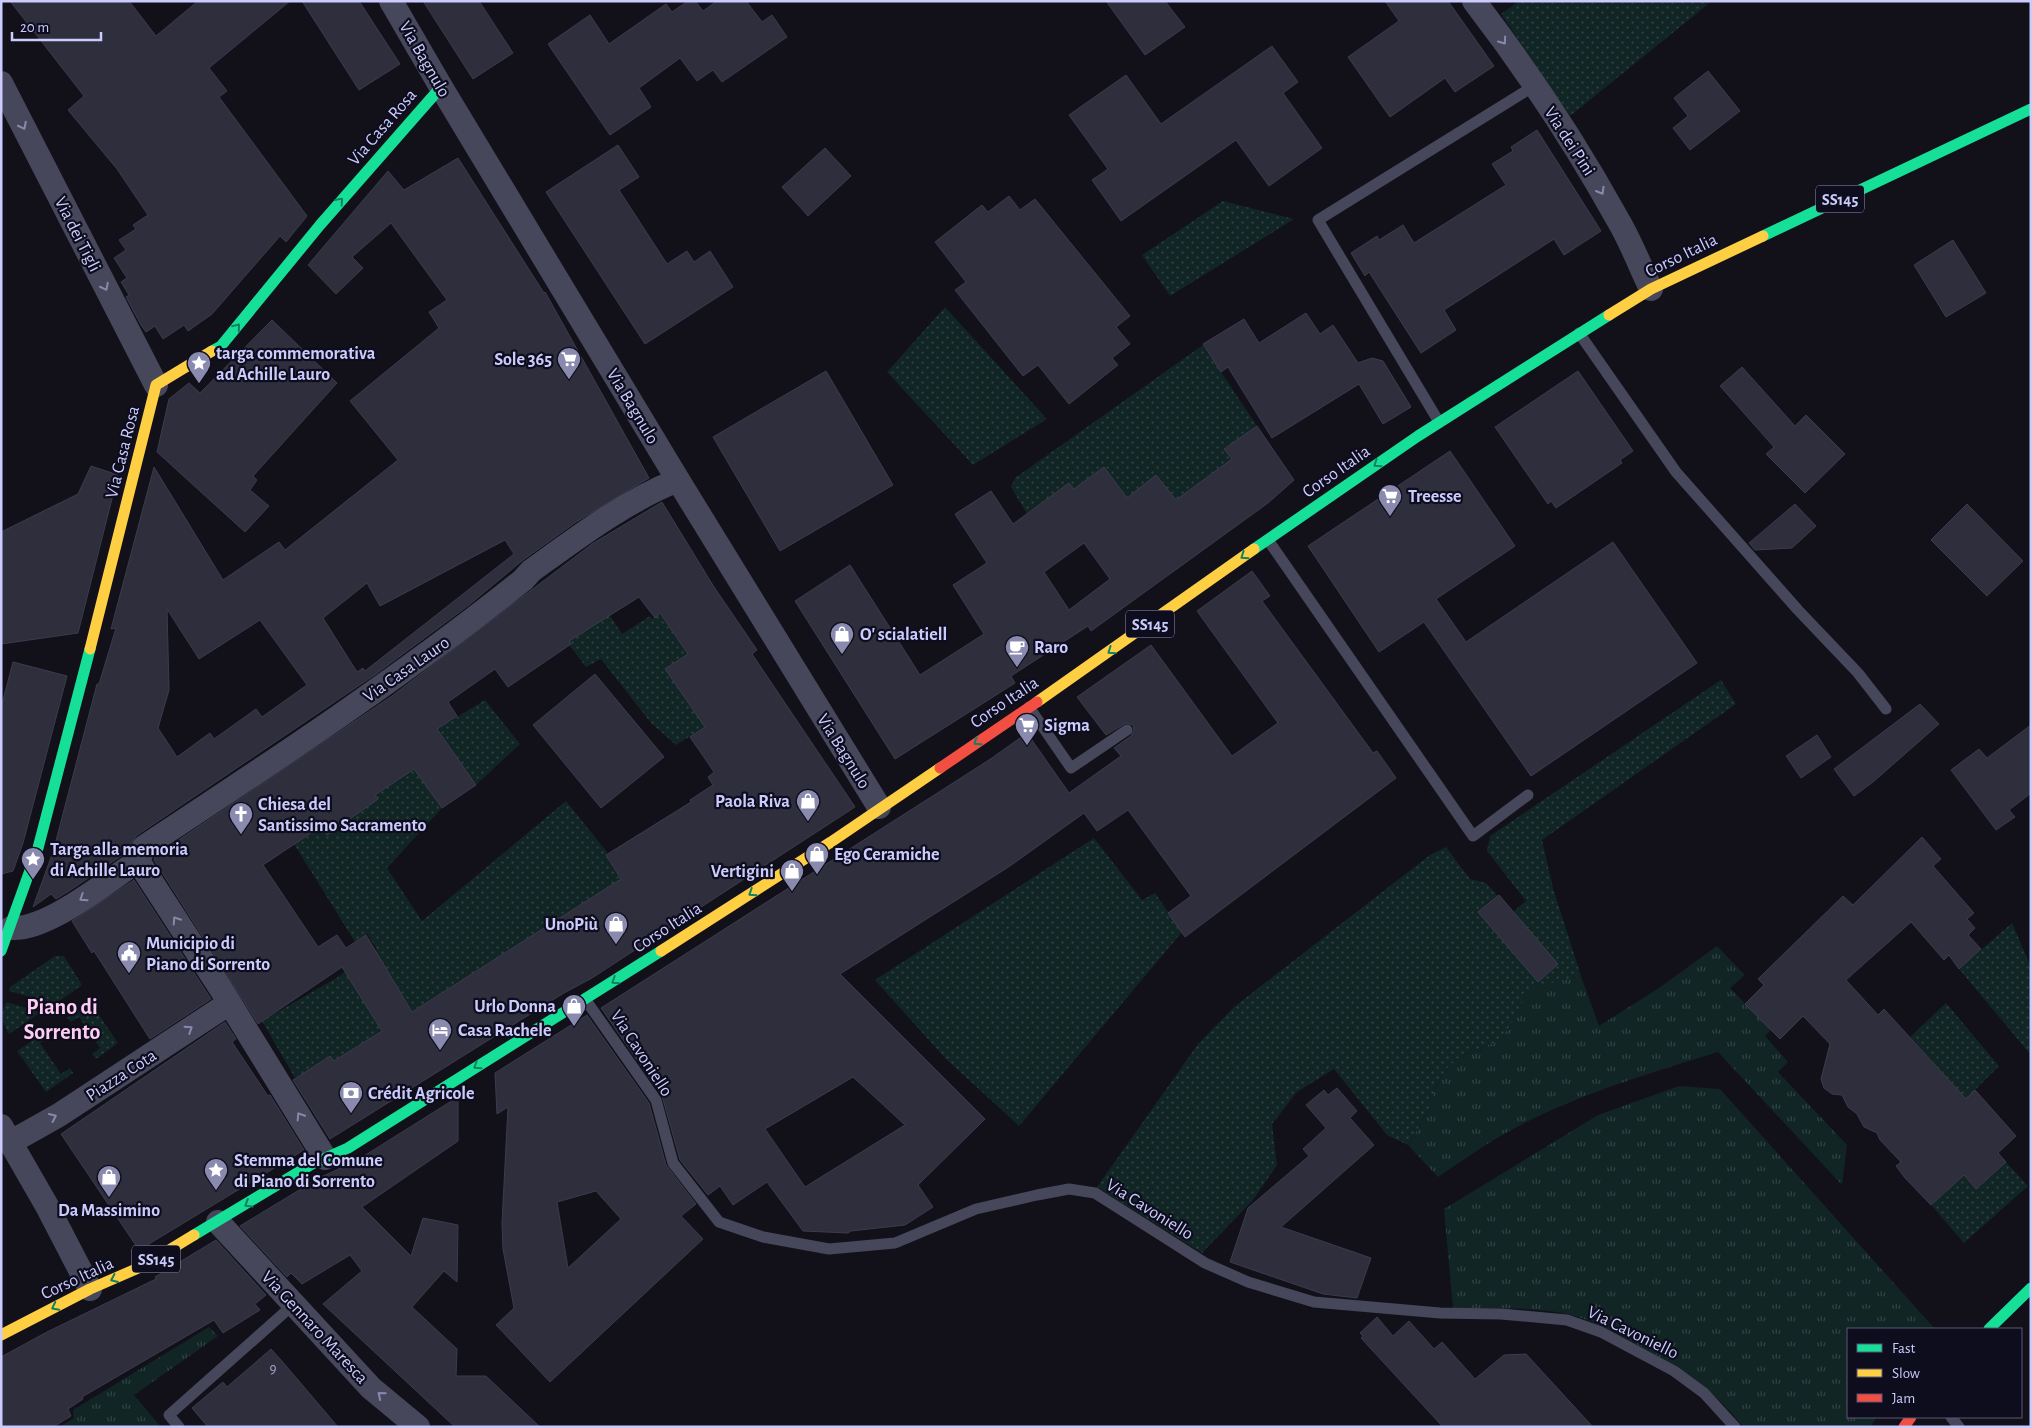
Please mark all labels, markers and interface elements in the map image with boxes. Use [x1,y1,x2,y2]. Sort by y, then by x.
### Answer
scale bar [12,10,101,42]
street label: Via Bagnulo [395,18,453,101]
text: 20 m [20,20,49,35]
one-way arrow [1497,35,1506,45]
street label: Via Casa Rosa [345,86,421,169]
street label: Via dei Pini [1540,104,1598,179]
one-way arrow [17,121,27,130]
road number: SS145 [1816,185,1864,212]
one-way arrow [1595,186,1605,195]
street label: Via dei Tigli [51,194,104,275]
one-way arrow [335,198,344,207]
street label: Corso Italia [1643,231,1720,281]
one-way arrow [99,282,109,291]
one-way arrow [231,323,240,332]
place label: targa commemorativa ad Achille Lauro [216,345,376,384]
supermarket icon: Sole 365 [556,346,582,380]
place icon: targa commemorativa ad Achille Lauro [186,350,212,384]
place label: Sole 365 [494,351,552,369]
street label: Via Bagnulo [603,366,662,447]
street label: Via Casa Rosa [103,404,143,500]
street label: Corso Italia [1300,442,1374,501]
one-way arrow [1374,458,1383,467]
supermarket icon: Treesse [1377,483,1403,517]
place label: Treesse [1408,488,1462,506]
one-way arrow [1240,550,1249,559]
road number: SS145 [1126,610,1174,638]
shop icon: O' scialatiell [829,621,855,655]
place label: O' scialatiell [860,626,947,644]
street label: Via Casa Lauro [360,633,453,706]
cafe icon: Raro [1004,634,1030,668]
place label: Raro [1034,639,1068,657]
one-way arrow [1108,645,1117,654]
street label: Corso Italia [967,674,1042,732]
street label: Via Bagnulo [813,711,873,792]
supermarket icon: Sigma [1014,712,1040,746]
place label: Sigma [1044,717,1090,735]
one-way arrow [973,736,983,745]
shop icon: Paola Riva [795,788,821,822]
place label: Paola Riva [715,793,790,811]
place label: Chiesa del Santissimo Sacramento [258,796,426,835]
church icon: Chiesa del Santissimo Sacramento [228,801,254,835]
place label: Targa alla memoria di Achille Lauro [50,841,189,880]
shop icon: Ego Ceramiche [804,841,830,875]
place icon: Targa alla memoria di Achille Lauro [20,846,46,880]
place label: Ego Ceramiche [834,846,940,864]
shop icon: Vertigini [779,858,805,892]
place label: Vertigini [711,863,774,881]
one-way arrow [748,887,757,896]
one-way arrow [79,891,88,901]
street label: Corso Italia [630,899,705,957]
shop icon: UnoPiù [603,911,629,945]
one-way arrow [173,916,182,925]
place label: UnoPiù [545,916,599,934]
place label: Municipio di Piano di Sorrento [146,935,270,974]
public building icon: Municipio di Piano di Sorrento [116,940,142,974]
one-way arrow [612,975,621,985]
shop icon: Urlo Donna [561,993,587,1027]
district label: Piano di Sorrento [24,996,101,1043]
place label: Urlo Donna [474,998,556,1016]
street label: Via Cavoniello [607,1007,676,1100]
hotel icon: Casa Rachele [427,1017,453,1051]
place label: Casa Rachele [458,1022,551,1040]
one-way arrow [184,1026,193,1035]
street label: Piazza Cota [83,1046,160,1105]
one-way arrow [473,1060,482,1069]
bank icon: Crédit Agricole [338,1080,364,1114]
place label: Crédit Agricole [368,1085,475,1103]
one-way arrow [48,1113,57,1124]
one-way arrow [296,1113,306,1122]
place label: Stemma del Comune di Piano di Sorrento [234,1152,383,1191]
place icon: Stemma del Comune di Piano di Sorrento [203,1157,229,1191]
shop icon: Da Massimino [96,1164,122,1198]
street label: Via Cavoniello [1103,1176,1196,1244]
one-way arrow [244,1197,253,1207]
place label: Da Massimino [58,1202,160,1220]
road number: SS145 [132,1246,180,1272]
street label: Corso Italia [38,1254,116,1303]
street label: Via Gennaro Maresca [258,1268,371,1387]
one-way arrow [110,1273,119,1283]
one-way arrow [51,1301,60,1311]
street label: Via Cavoniello [1584,1303,1681,1363]
legend [1847,1328,2022,1418]
text: Fast [1892,1341,1916,1356]
house number: 9 [269,1361,277,1376]
text: Slow [1892,1366,1920,1381]
text: Jam [1892,1391,1915,1406]
one-way arrow [378,1393,387,1401]

